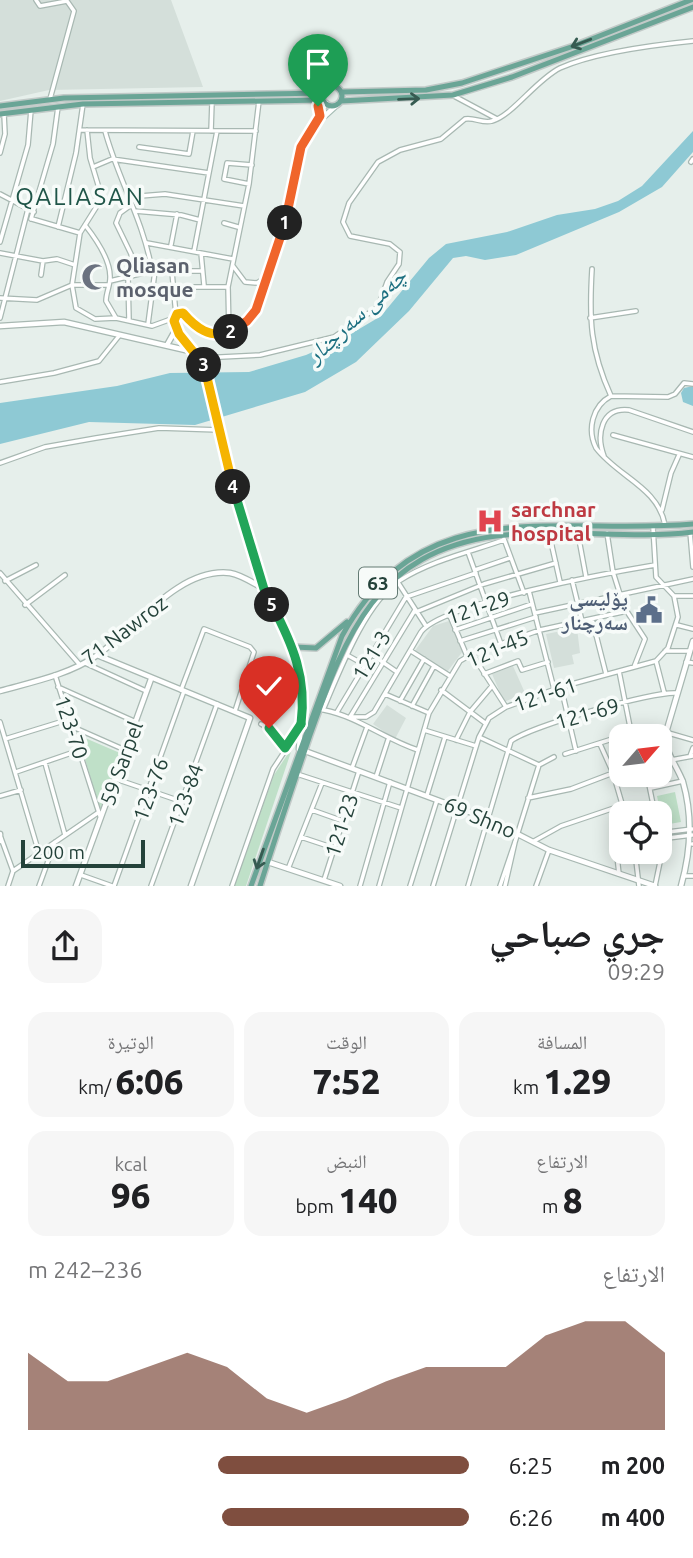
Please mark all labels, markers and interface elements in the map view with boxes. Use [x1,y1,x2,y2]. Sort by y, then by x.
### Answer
pin [288,34,348,106]
one-way arrow [571,37,593,50]
icon: arrive [299,45,337,83]
one-way arrow [397,92,420,105]
district label: QALIASAN [15,183,145,210]
pin: 1 [268,206,302,241]
text: 1 [279,211,290,233]
place label: Qliasan mosque [116,253,194,301]
mosque icon: Qliasan mosque [80,262,110,292]
water label: چەمی سەرچنار [300,262,413,370]
pin: 2 [214,314,248,350]
text: 2 [225,320,236,342]
pin: 3 [186,348,222,382]
text: 3 [198,353,209,375]
pin: 4 [216,470,250,504]
text: 4 [227,475,238,497]
place label: sarchnar hospital [511,497,596,545]
hospital icon: sarchnar hospital [475,506,505,536]
road number: 63 [359,568,397,598]
street label: 121-29 [443,585,513,629]
place label: پۆلیسی سەرچنار [561,586,628,634]
pin: 5 [254,588,290,622]
street label: 71 Nawroz [77,590,171,670]
text: 5 [266,593,277,615]
public building icon: پۆلیسی سەرچنار [634,595,664,625]
street label: 121-45 [462,624,532,672]
street label: 121-3 [347,626,395,684]
pin [239,656,299,728]
icon: check [250,667,288,705]
street label: 121-61 [510,672,580,716]
street label: 123-70 [50,692,94,762]
street label: 121-69 [552,692,622,734]
street label: 59 Sarpel [95,718,147,808]
north arrow [609,724,672,788]
map controls [609,724,672,864]
street label: 123-76 [128,754,172,824]
street label: 123-84 [163,760,207,830]
street label: 121-23 [319,790,363,860]
street label: 69 Shno [440,791,520,843]
button: locate [609,801,672,864]
scale bar [21,837,145,869]
text: 200 m [32,841,85,863]
one-way arrow [253,848,266,870]
button: share [28,909,102,983]
text: جري صباحي [489,912,665,954]
text: 09:29 [607,959,665,984]
text: الوتيرة [108,1031,154,1053]
text: الوقت [326,1031,367,1053]
text: المسافة [537,1031,587,1053]
text: 6:06 [116,1061,183,1101]
text: 7:52 [313,1061,380,1101]
text: 1.29 [543,1061,611,1101]
text: /km [78,1076,116,1098]
text: km [513,1076,543,1098]
text: النبض [326,1150,367,1172]
text: الارتفاع [536,1150,588,1172]
text: kcal [114,1153,147,1175]
text: 96 [111,1175,151,1215]
text: 140 [338,1180,398,1220]
text: 8 [563,1180,582,1220]
text: bpm [295,1195,338,1217]
text: m [542,1195,563,1217]
text: 236–242 m [28,1257,142,1282]
text: الارتفاع [602,1261,665,1286]
text: 6:25 [508,1453,553,1478]
text: 200 m [601,1453,665,1478]
text: 6:26 [508,1505,553,1530]
text: 400 m [601,1505,665,1530]

